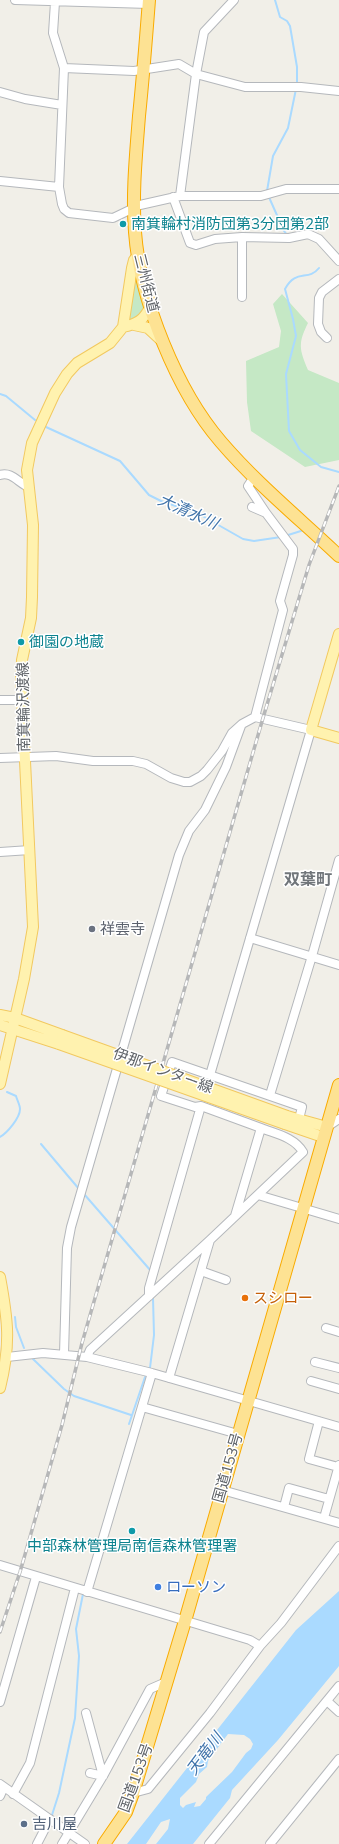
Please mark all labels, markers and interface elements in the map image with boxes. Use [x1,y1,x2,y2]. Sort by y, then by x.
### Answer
place label: 南箕輪村消防団第3分団第2部 [131,215,329,233]
marker: 南箕輪村消防団第3分団第2部 [118,219,128,229]
street label: 三州街道 [130,252,162,314]
water label: 大清水川 [155,490,221,534]
place label: 御園の地蔵 [29,633,104,651]
marker: 御園の地蔵 [16,637,26,647]
street label: 南箕輪沢渡線 [14,662,34,752]
district label: 双葉町 [284,870,332,890]
place label: 祥雲寺 [100,920,145,938]
marker: 祥雲寺 [87,924,97,934]
street label: 伊那インター線 [111,1045,215,1097]
place label: スシロー [253,1289,313,1307]
marker: スシロー [240,1293,250,1303]
street label: 国道153号 [209,1431,247,1505]
marker: 中部森林管理局南信森林管理署 [127,1526,137,1536]
place label: 中部森林管理局南信森林管理署 [27,1537,237,1555]
place label: ローソン [166,1578,226,1596]
marker: ローソン [153,1582,163,1592]
water label: 天竜川 [183,1729,227,1779]
street label: 国道153号 [115,1741,157,1815]
place label: 吉川屋 [32,1815,77,1833]
marker: 吉川屋 [19,1819,29,1829]

